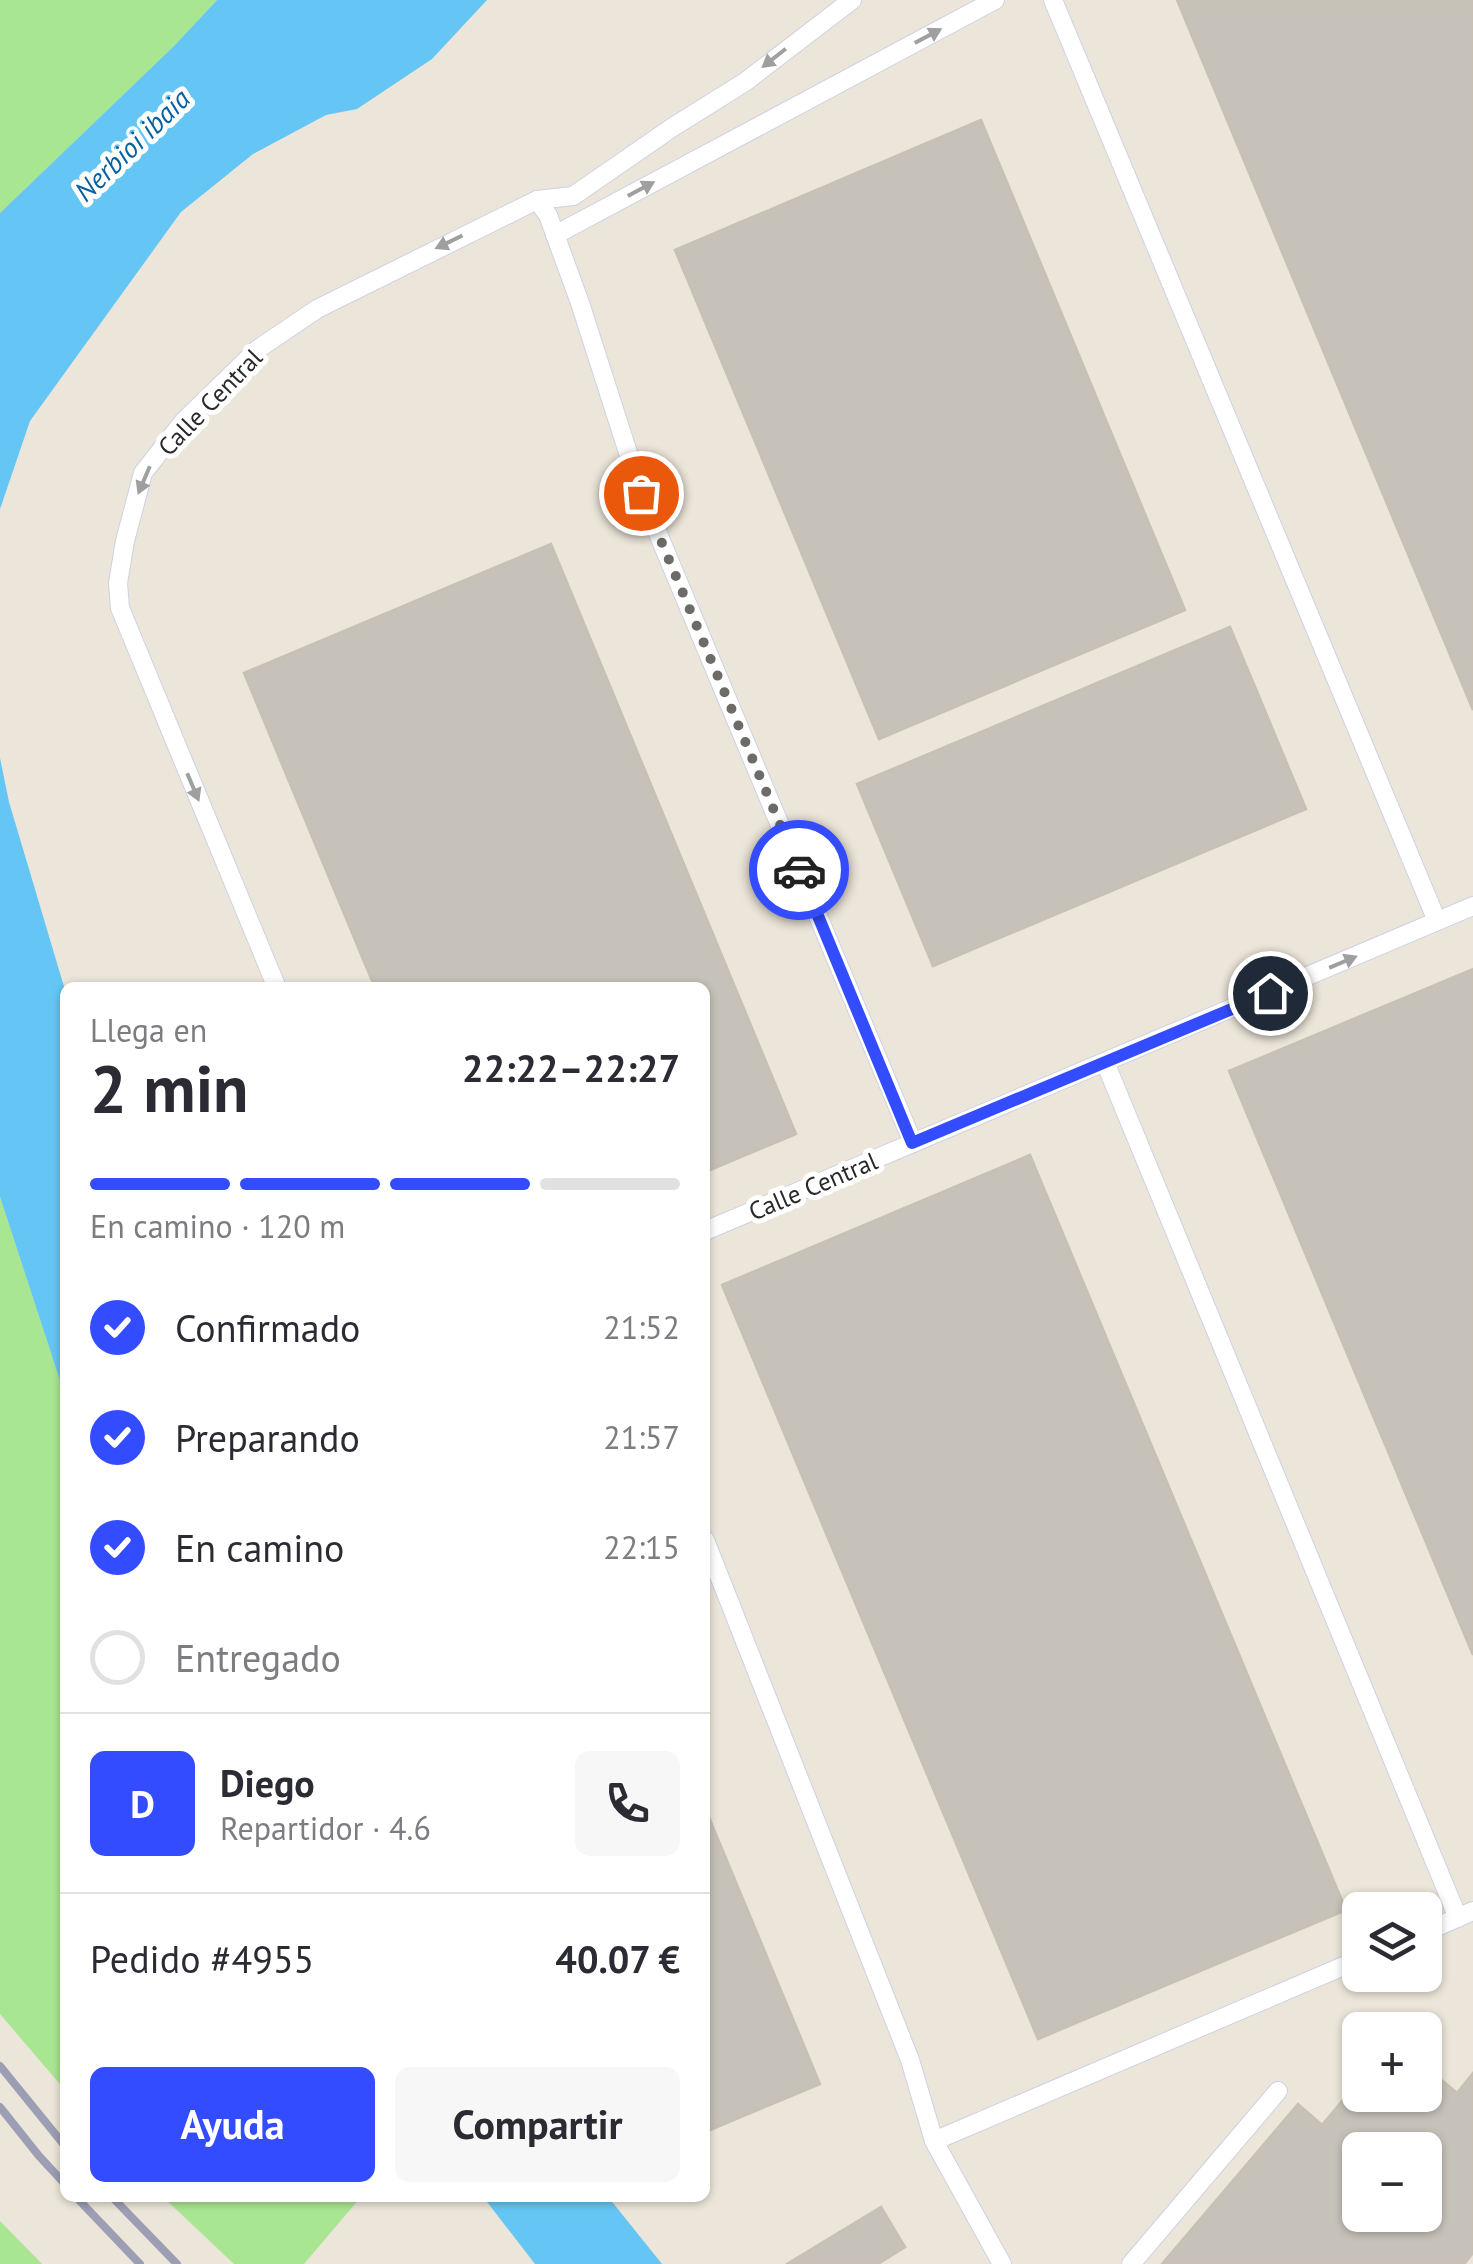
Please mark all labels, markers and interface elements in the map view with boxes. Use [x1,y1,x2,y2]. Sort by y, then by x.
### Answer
one-way arrow [914,28,942,45]
one-way arrow [762,48,788,69]
water label: Nerbioi ibaia [66,80,198,209]
one-way arrow [627,181,656,198]
one-way arrow [435,234,464,251]
street label: Calle Central [151,341,269,462]
pin [599,451,684,536]
one-way arrow [135,465,151,495]
icon: bag [614,466,669,521]
one-way arrow [185,772,201,802]
courier [749,820,849,920]
icon: car [772,843,827,898]
pin [1228,951,1313,1036]
one-way arrow [1328,954,1358,970]
icon: home [1243,966,1298,1021]
text: Llega en [90,1009,207,1051]
text: 22:22–22:27 [462,1043,680,1092]
text: 2 min [90,1046,249,1130]
street label: Calle Central [744,1144,883,1227]
text: En camino · 120 m [90,1205,345,1247]
icon: check [90,1300,145,1355]
text: Confirmado [175,1303,360,1352]
text: 21:52 [603,1306,680,1348]
icon: check [90,1410,145,1465]
text: Preparando [175,1413,360,1462]
text: 21:57 [603,1416,680,1458]
icon: check [90,1520,145,1575]
text: En camino [175,1523,344,1572]
text: 22:15 [603,1526,680,1568]
text: Entregado [175,1633,341,1682]
button: phone [575,1751,680,1856]
text: Diego [220,1758,315,1807]
text: D [130,1779,155,1828]
text: Repartidor · 4.6 [220,1807,431,1849]
map controls [1342,1892,1442,2232]
button: layers [1342,1892,1442,1992]
text: Pedido #4955 [90,1934,314,1983]
text: 40.07 € [555,1934,680,1983]
button: + [1342,2012,1442,2112]
button: Ayuda [90,2067,375,2182]
button: Compartir [395,2067,680,2182]
button: − [1342,2132,1442,2232]

